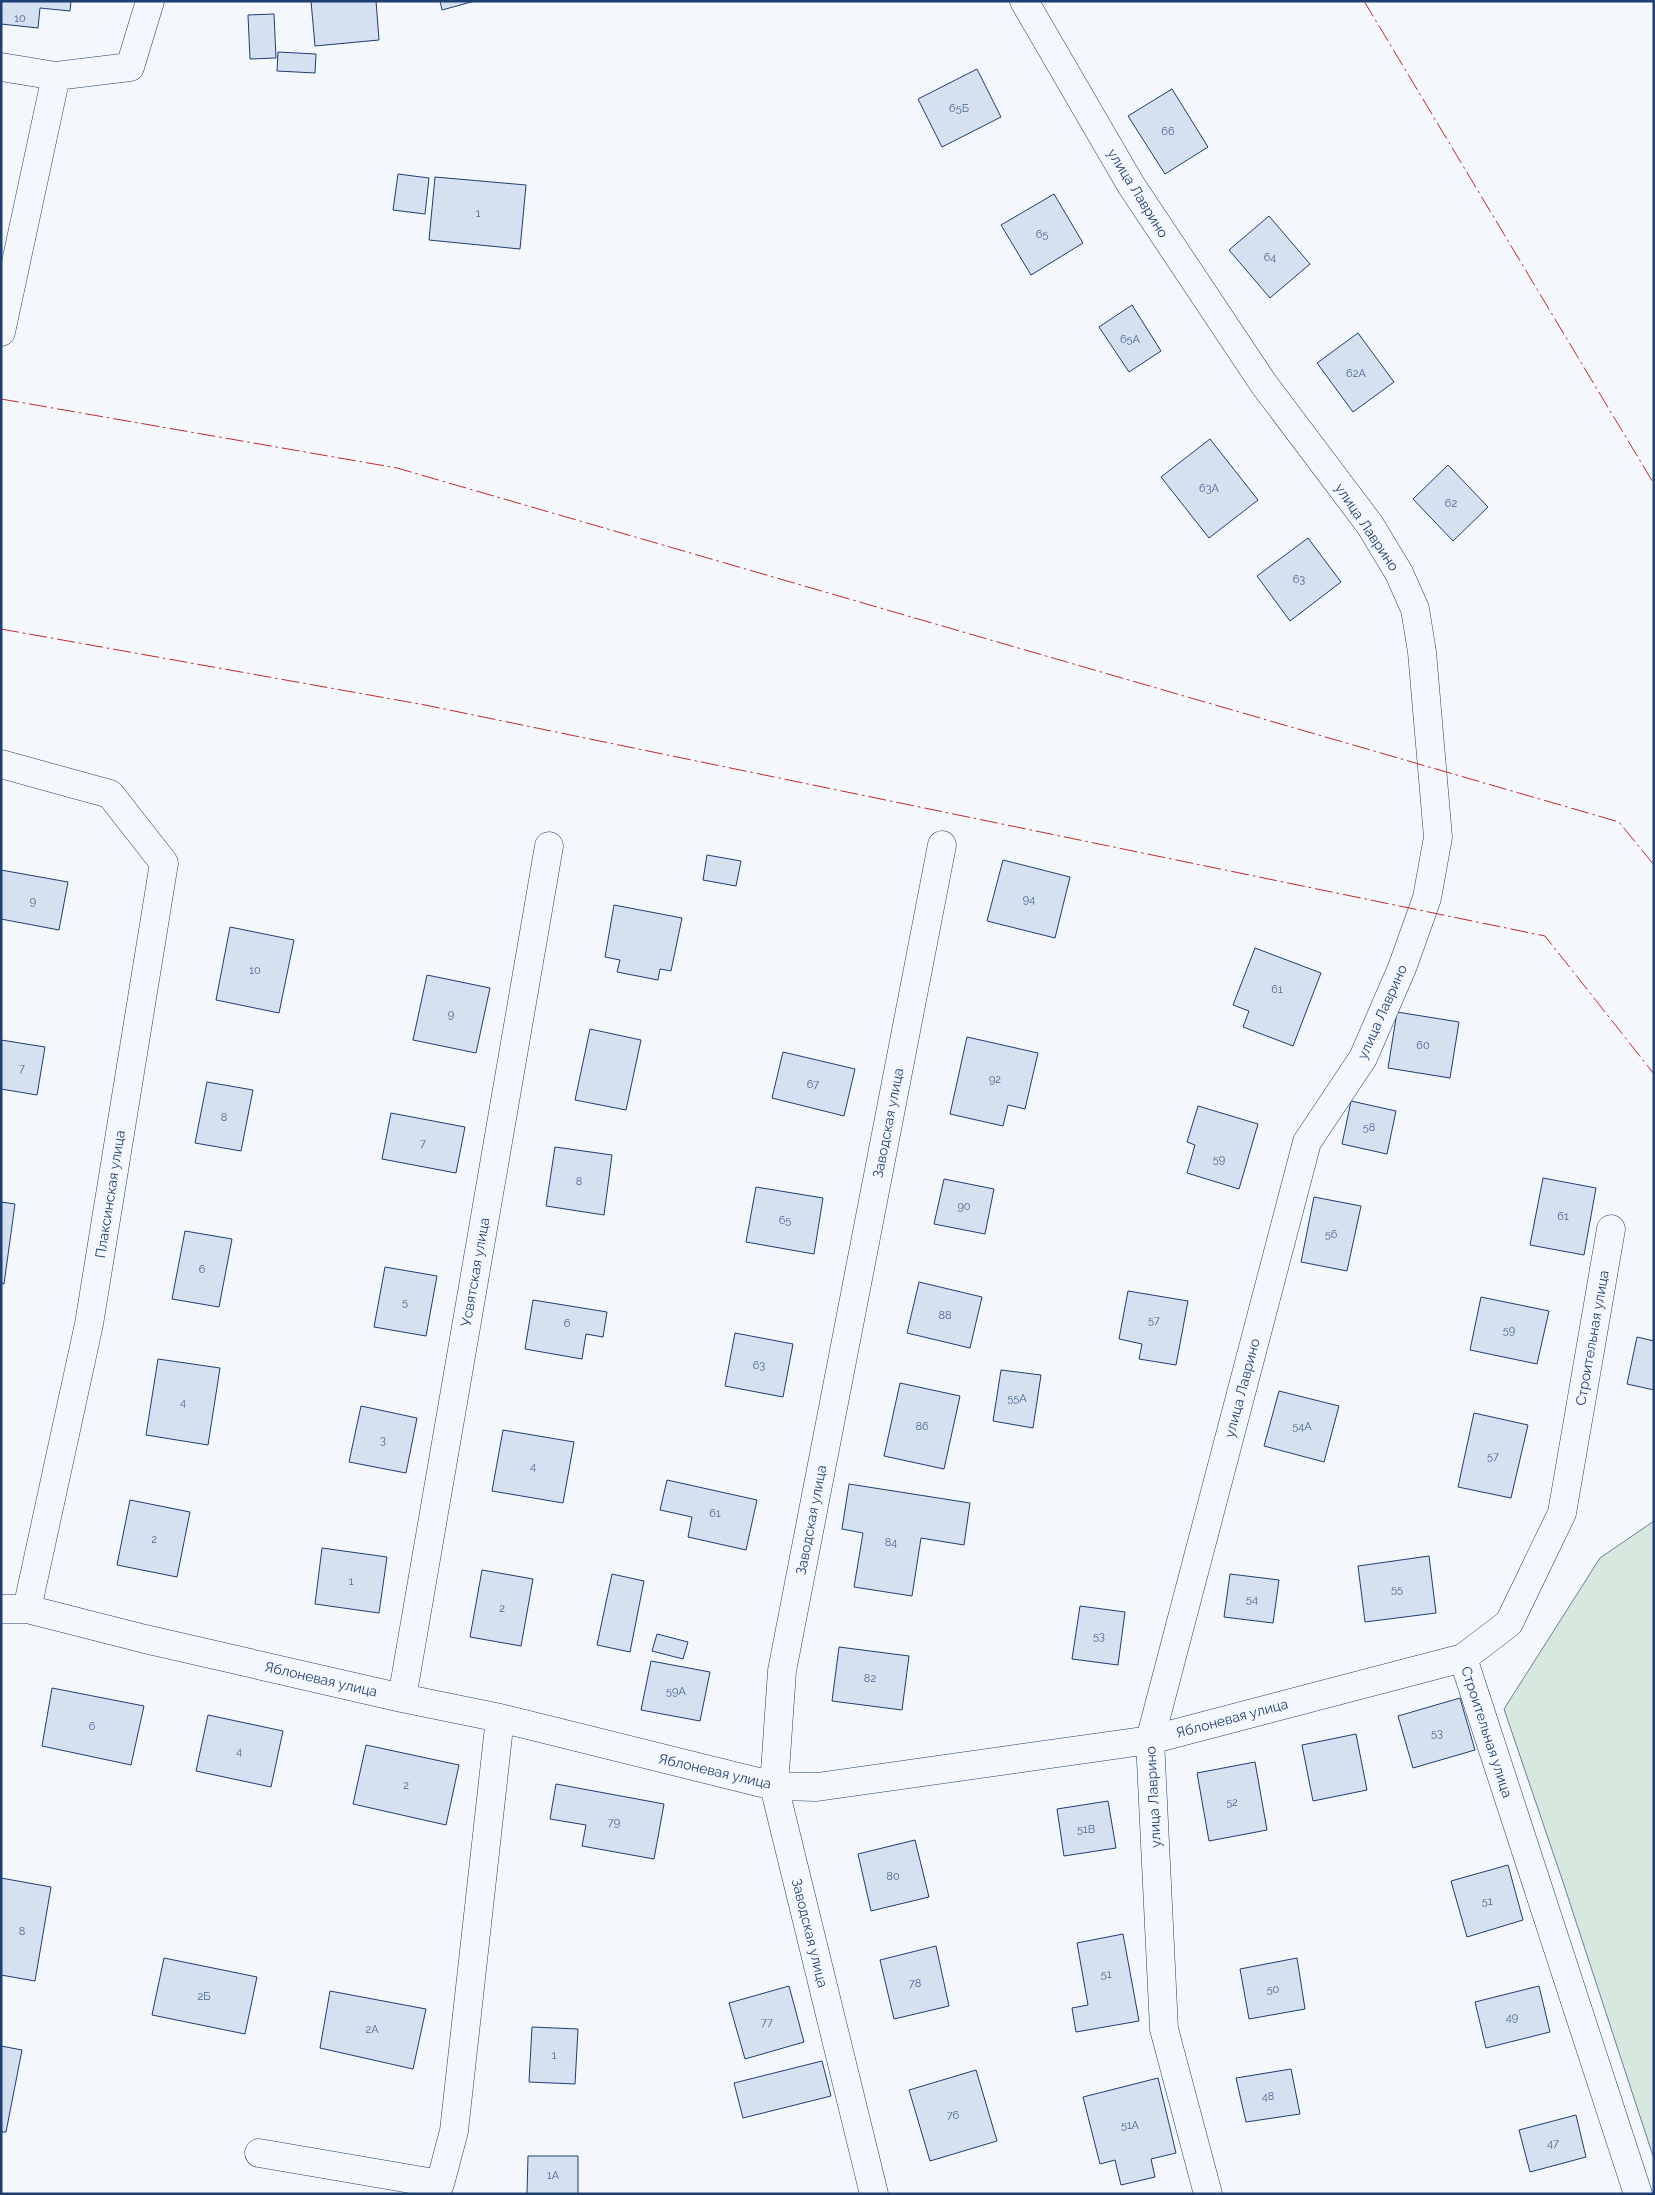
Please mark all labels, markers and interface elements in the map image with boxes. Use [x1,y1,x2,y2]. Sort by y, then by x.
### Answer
house number: 10 [14,12,26,25]
house number: 65Б [949,102,969,115]
house number: 66 [1161,125,1175,138]
street label: улица Лаврино [1104,146,1172,240]
house number: 1 [476,207,481,220]
house number: 65 [1036,228,1048,241]
house number: 64 [1264,251,1276,264]
house number: 65А [1120,333,1141,346]
house number: 62А [1346,367,1366,380]
street label: улица Лаврино [1332,480,1402,574]
house number: 63А [1199,482,1220,495]
house number: 62 [1445,497,1457,510]
house number: 63 [1293,573,1305,586]
house number: 94 [1023,893,1035,906]
house number: 9 [30,895,36,908]
street label: улица Лаврино [1354,962,1410,1062]
house number: 10 [249,964,261,977]
house number: 61 [1271,983,1283,996]
house number: 9 [448,1008,454,1021]
house number: 60 [1416,1039,1430,1052]
house number: 7 [19,1062,25,1075]
street label: Заводская улица [869,1067,907,1179]
house number: 92 [989,1073,1001,1086]
house number: 67 [807,1078,819,1091]
house number: 8 [221,1111,227,1124]
house number: 58 [1363,1121,1375,1134]
street label: Плаксинская улица [92,1129,128,1259]
house number: 7 [420,1137,426,1150]
house number: 59 [1213,1153,1225,1166]
house number: 8 [576,1175,582,1188]
house number: 90 [957,1200,971,1213]
house number: 61 [1557,1210,1569,1223]
house number: 65 [779,1214,791,1227]
street label: Усвятская улица [458,1216,492,1328]
house number: 56 [1325,1228,1338,1241]
house number: 6 [199,1263,206,1276]
street label: Строительная улица [1572,1269,1612,1407]
house number: 5 [402,1296,408,1309]
house number: 88 [938,1309,952,1322]
house number: 57 [1148,1314,1160,1327]
house number: 6 [564,1317,571,1330]
house number: 59 [1503,1324,1515,1337]
street label: улица Лаврино [1221,1337,1263,1439]
house number: 63 [753,1359,765,1372]
house number: 55А [1007,1392,1027,1405]
house number: 4 [180,1396,186,1409]
house number: 86 [915,1420,929,1433]
house number: 54А [1292,1420,1312,1433]
house number: 3 [380,1434,386,1447]
house number: 57 [1487,1450,1499,1463]
house number: 4 [530,1460,536,1473]
street label: Заводская улица [792,1464,830,1576]
house number: 61 [709,1507,721,1520]
house number: 2 [151,1533,157,1546]
house number: 84 [885,1536,897,1549]
house number: 1 [349,1575,354,1588]
house number: 55 [1391,1583,1403,1596]
house number: 54 [1246,1593,1258,1606]
house number: 2 [499,1602,505,1615]
house number: 53 [1093,1630,1105,1643]
street label: Яблоневая улица [263,1658,379,1700]
street label: Строительная улица [1458,1664,1516,1800]
house number: 82 [864,1672,876,1685]
house number: 59А [666,1685,686,1698]
street label: Яблоневая улица [1174,1695,1290,1741]
house number: 6 [89,1720,96,1733]
house number: 53 [1431,1727,1443,1740]
house number: 4 [236,1745,242,1758]
street label: улица Лаврино [1142,1746,1164,1848]
street label: Яблоневая улица [657,1750,773,1792]
house number: 2 [403,1779,409,1792]
house number: 52 [1226,1796,1238,1809]
house number: 79 [608,1816,620,1829]
house number: 51В [1077,1823,1095,1836]
house number: 80 [886,1870,900,1883]
street label: Заводская улица [789,1877,831,1989]
house number: 51 [1482,1895,1493,1908]
house number: 8 [19,1925,25,1938]
house number: 51 [1101,1968,1112,1981]
house number: 78 [909,1977,921,1990]
house number: 50 [1267,1983,1280,1996]
house number: 2Б [198,1990,210,2003]
house number: 49 [1506,2011,1518,2024]
house number: 77 [761,2016,773,2029]
house number: 2А [365,2023,379,2036]
house number: 1 [552,2049,557,2062]
house number: 48 [1262,2090,1274,2103]
house number: 76 [947,2109,960,2122]
house number: 51А [1121,2119,1140,2132]
house number: 47 [1547,2137,1559,2150]
house number: 1А [547,2169,560,2182]

